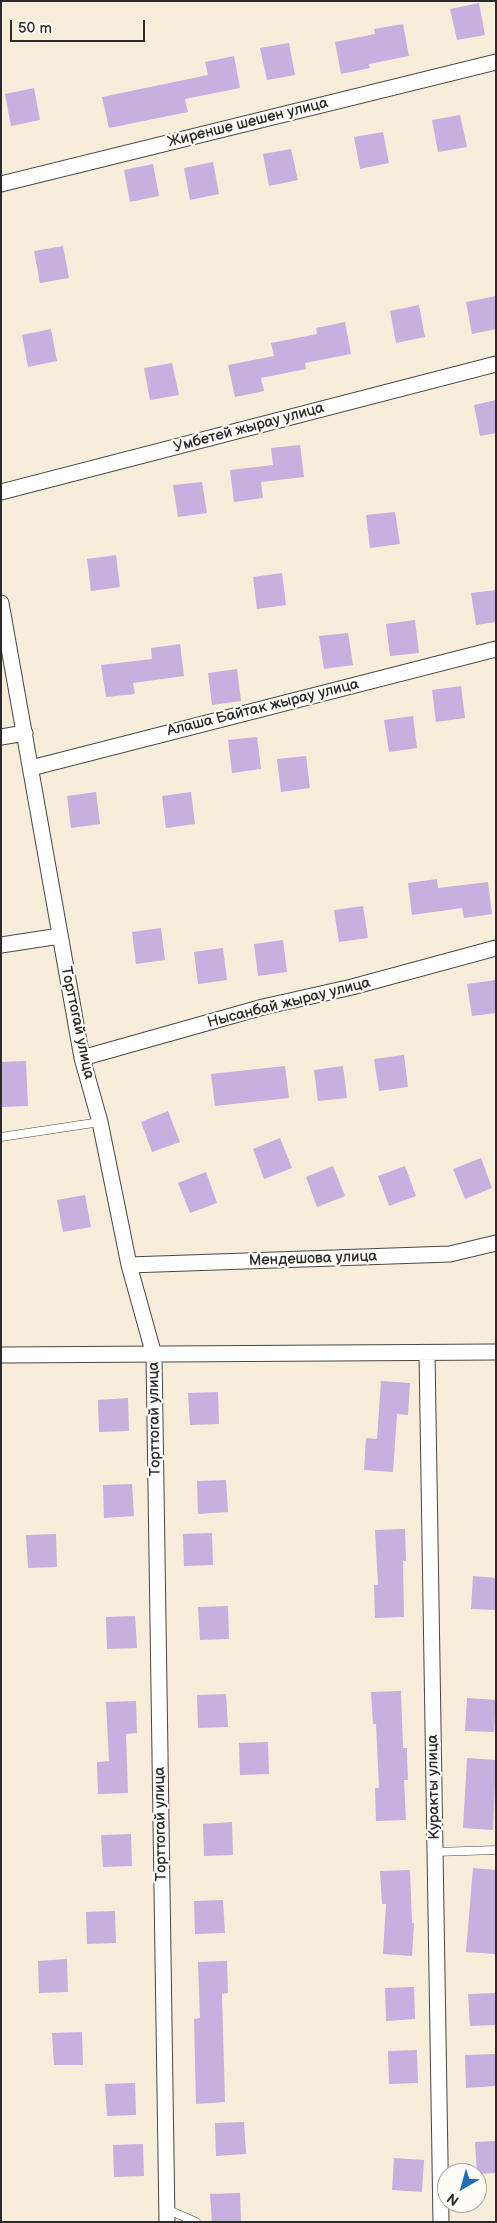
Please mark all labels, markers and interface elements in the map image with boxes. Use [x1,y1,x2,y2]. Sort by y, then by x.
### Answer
scale bar [12,10,148,42]
text: 50 m [18,19,52,38]
street label: Жиренше шешен улица [166,94,330,152]
street label: Умбетей жырау улица [172,399,326,457]
street label: Алаша Байтак жырау улица [165,675,361,741]
street label: Торттогай улица [56,965,98,1081]
street label: Нысанбай жырау улица [206,974,372,1032]
street label: Мендешова улица [248,1248,378,1270]
street label: Торттогай улица [145,1362,165,1476]
street label: Куракты улица [424,1734,444,1840]
street label: Торттогай улица [151,1767,171,1881]
north arrow [437,2163,487,2213]
text: N [444,2189,462,2209]

